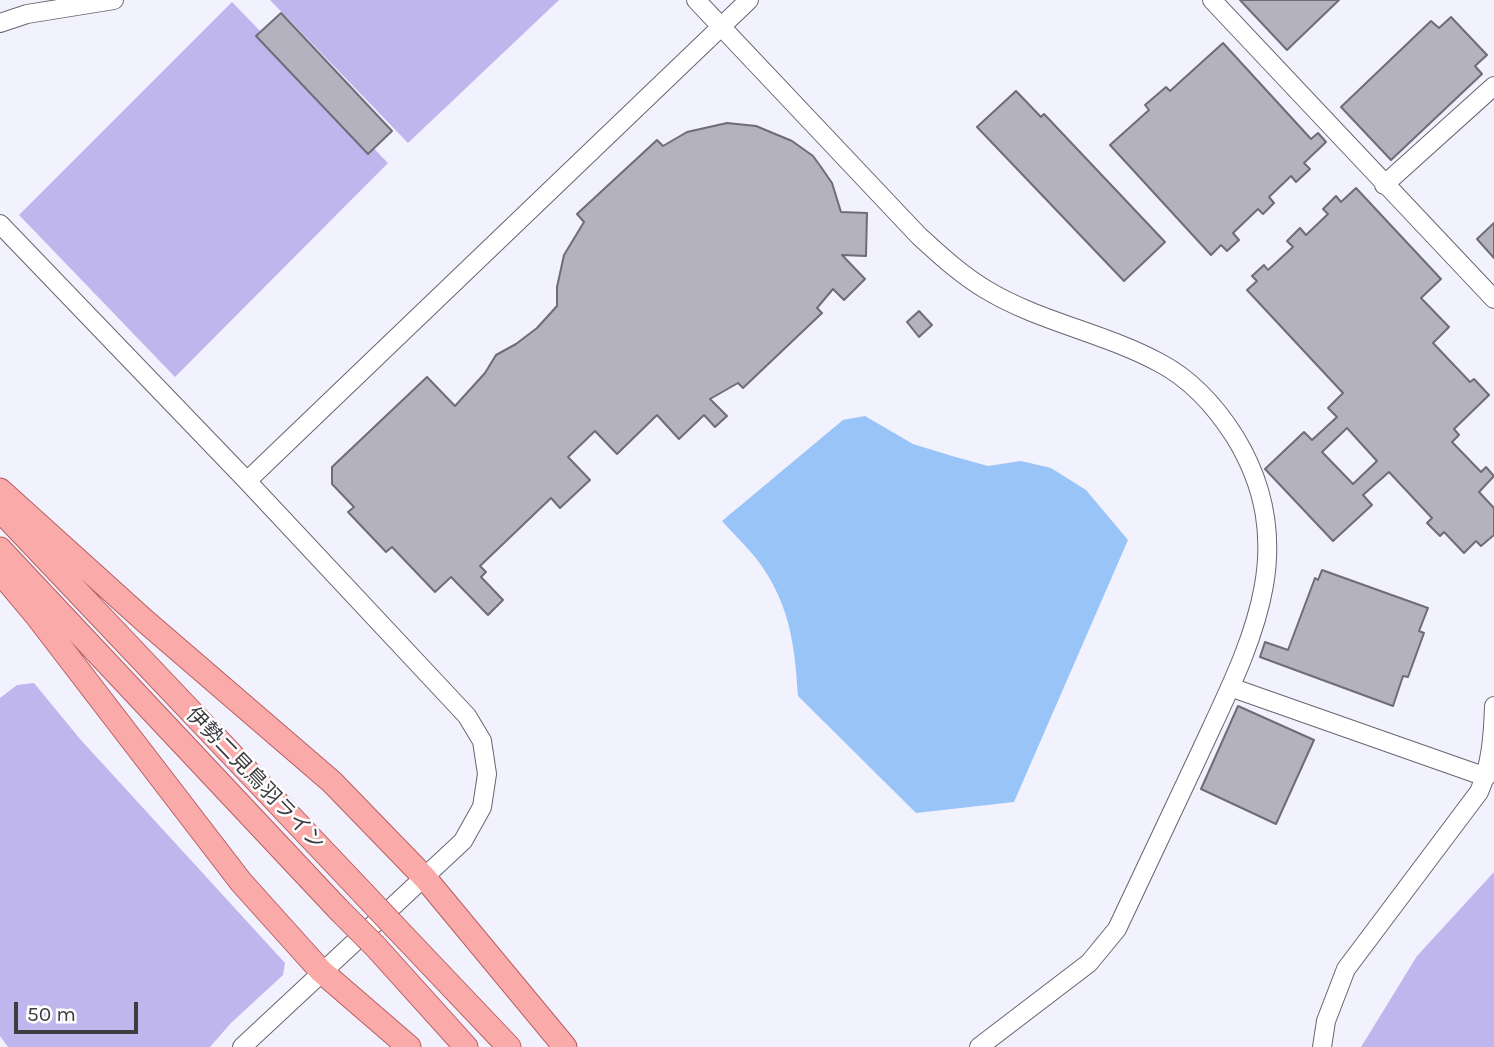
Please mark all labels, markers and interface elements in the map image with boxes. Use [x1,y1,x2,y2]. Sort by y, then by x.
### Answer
street label: 伊勢二見鳥羽ライン [180,702,330,856]
scale bar [18,988,142,1032]
text: 50 m [27,1002,76,1026]

